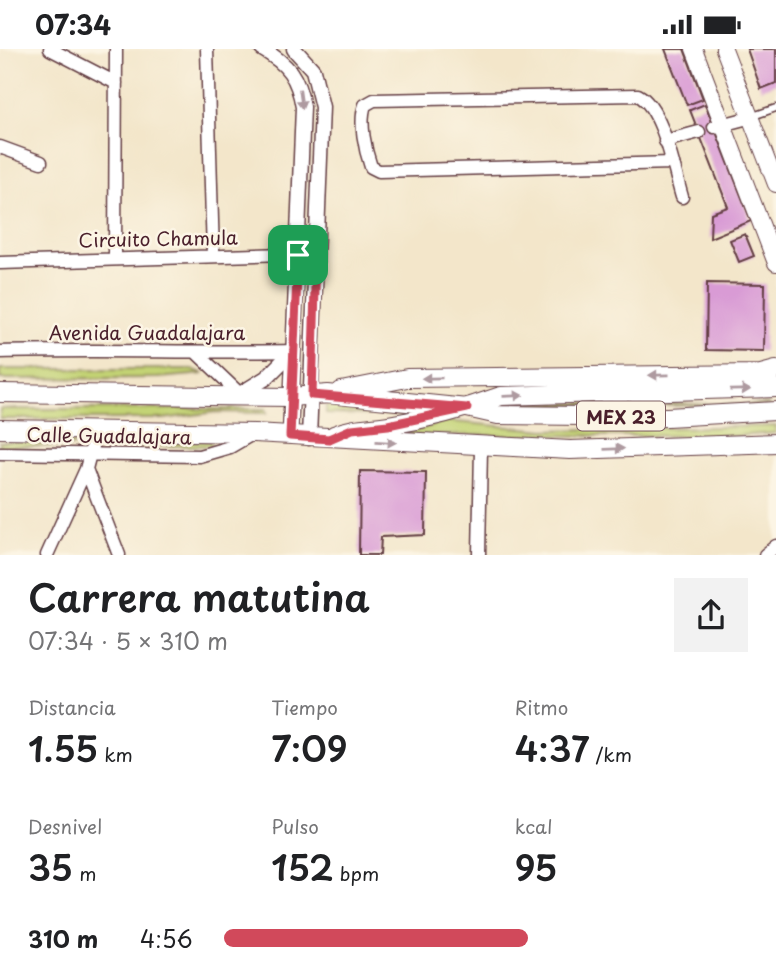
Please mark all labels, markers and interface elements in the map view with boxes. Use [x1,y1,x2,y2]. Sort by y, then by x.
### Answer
text: 07:34 [35,5,111,44]
one-way arrow [296,89,307,111]
street label: Circuito Chamula [78,223,238,253]
pin [268,225,328,285]
icon: arrive [279,236,317,274]
street label: Avenida Guadalajara [49,318,245,346]
one-way arrow [648,369,670,381]
one-way arrow [421,372,443,383]
one-way arrow [730,384,752,396]
one-way arrow [502,390,524,401]
road number: MEX 23 [577,401,665,431]
street label: Calle Guadalajara [26,420,192,450]
one-way arrow [376,437,398,448]
one-way arrow [603,443,625,454]
text: Carrera matutina [28,568,370,625]
button: share [674,578,748,652]
text: 07:34 · 5 × 310 m [28,623,228,658]
text: Distancia [28,693,116,721]
text: Tiempo [271,693,338,721]
text: Ritmo [515,693,568,721]
text: 1.55 [28,721,98,774]
text: 7:09 [271,721,348,774]
text: 4:37 [515,721,589,774]
text: km [98,740,133,768]
text: /km [589,740,632,768]
text: Desnivel [28,812,102,840]
text: Pulso [271,812,319,840]
text: kcal [515,812,553,840]
text: 35 [28,840,73,893]
text: 152 [271,840,334,893]
text: 95 [515,840,558,893]
text: m [73,859,97,887]
text: bpm [334,859,379,887]
text: 310 m [28,921,98,956]
text: 4:56 [140,921,193,956]

